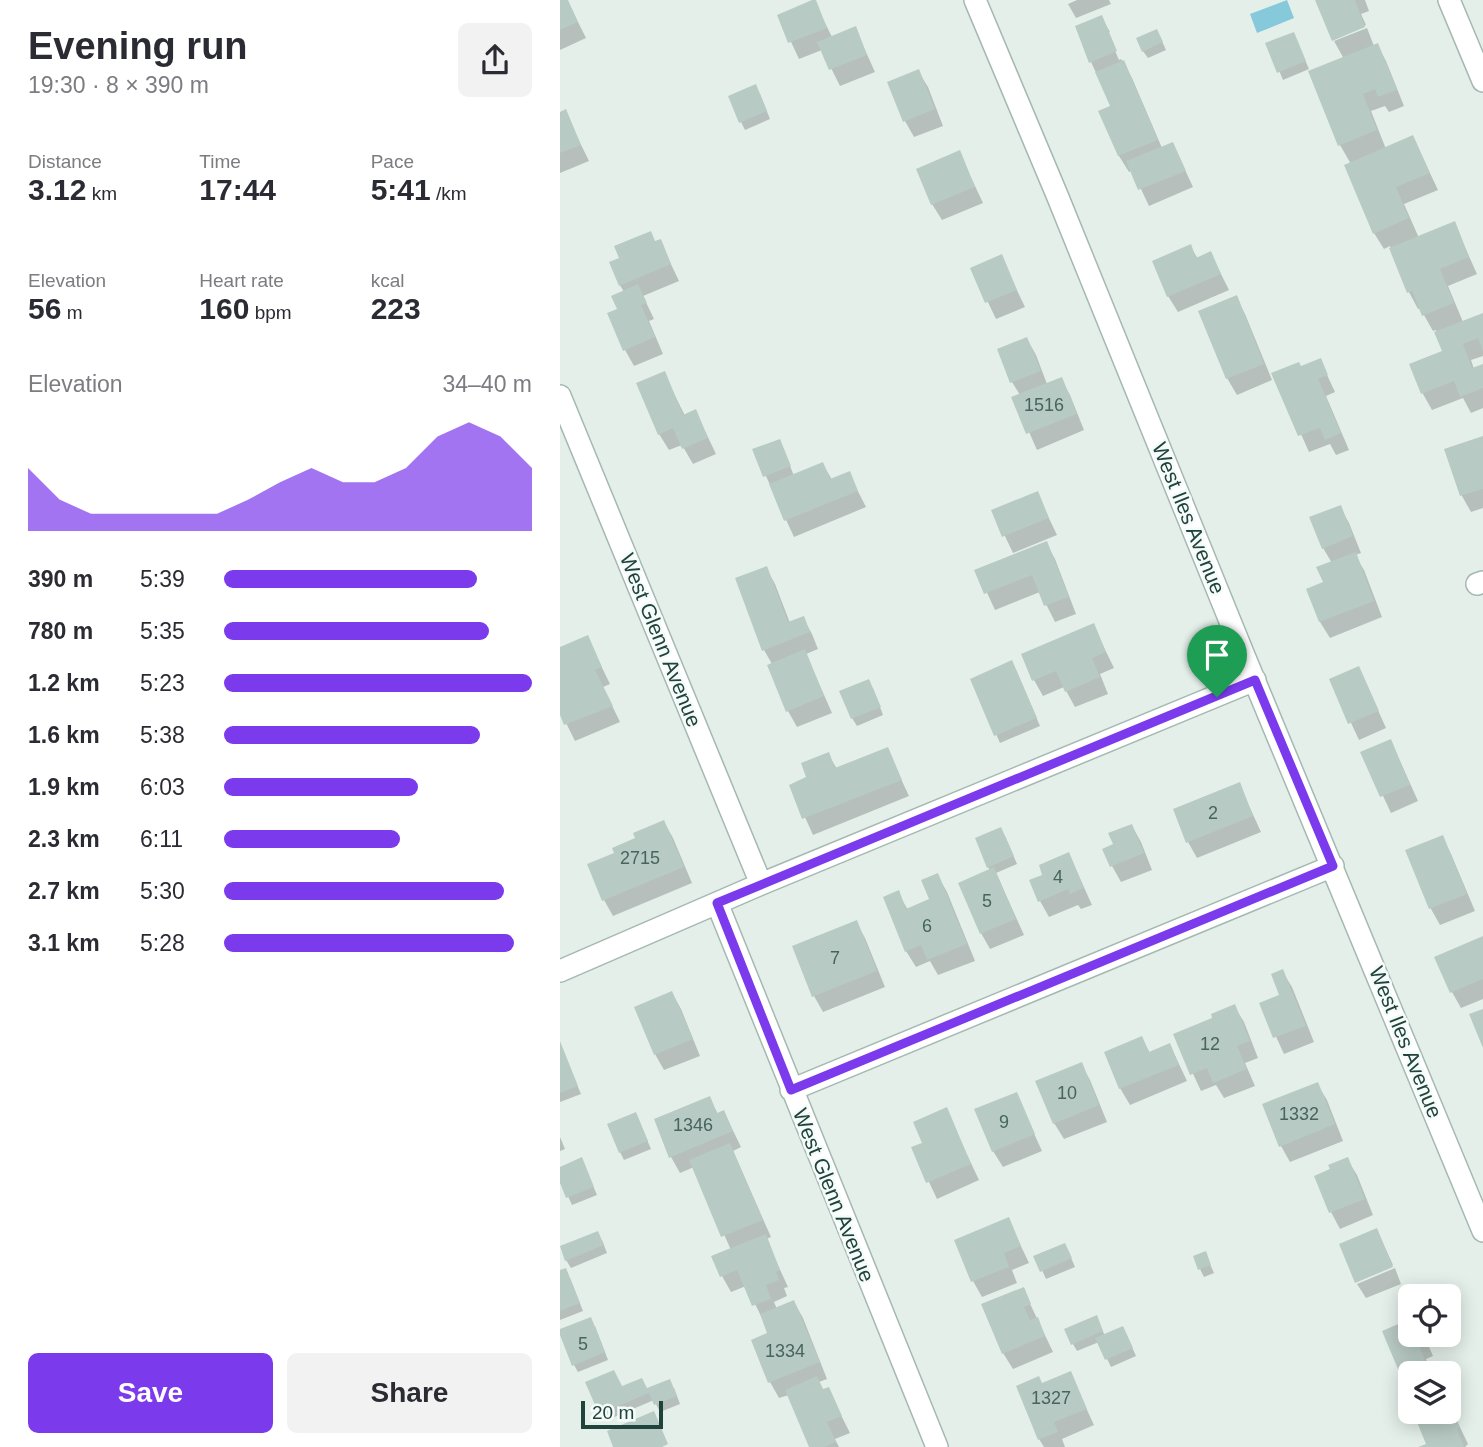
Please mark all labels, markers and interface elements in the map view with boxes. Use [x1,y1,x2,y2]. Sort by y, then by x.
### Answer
button: share [458,23,532,97]
text: Evening run [28,25,248,67]
text: 19:30 · 8 × 390 m [28,72,209,98]
text: Distance [28,151,102,172]
text: Time [199,151,241,172]
text: Pace [371,151,414,172]
text: 3.12 [28,173,86,206]
text: 17:44 [199,173,276,206]
text: 5:41 [371,173,431,206]
text: km [86,183,117,204]
text: /km [431,183,467,204]
text: Elevation [28,270,106,291]
text: Heart rate [199,270,284,291]
text: kcal [371,270,404,291]
text: 56 [28,292,61,325]
text: 160 [199,292,249,325]
text: 223 [371,292,421,325]
text: m [61,302,82,323]
text: bpm [249,302,292,323]
text: Elevation [28,371,123,397]
text: 34–40 m [442,371,532,397]
house number: 1516 [1024,395,1064,415]
street label: West Iles Avenue [1148,439,1230,597]
street label: West Glenn Avenue [616,550,706,730]
text: 390 m [28,566,93,592]
text: 5:39 [140,566,185,592]
text: 780 m [28,618,93,644]
text: 5:35 [140,618,185,644]
pin [1187,625,1247,697]
icon: arrive [1198,636,1236,674]
text: 1.2 km [28,670,100,696]
text: 5:23 [140,670,185,696]
text: 1.6 km [28,722,100,748]
text: 5:38 [140,722,185,748]
text: 1.9 km [28,774,100,800]
text: 6:03 [140,774,185,800]
house number: 2 [1208,803,1218,823]
text: 2.3 km [28,826,100,852]
text: 6:11 [140,826,183,852]
house number: 2715 [620,848,660,868]
house number: 4 [1053,867,1063,887]
text: 2.7 km [28,878,100,904]
text: 5:30 [140,878,185,904]
house number: 5 [982,891,992,911]
house number: 6 [922,916,932,936]
text: 3.1 km [28,930,100,956]
text: 5:28 [140,930,185,956]
house number: 7 [830,948,840,968]
street label: West Iles Avenue [1365,963,1447,1121]
house number: 12 [1200,1034,1220,1054]
house number: 10 [1057,1083,1077,1103]
house number: 1332 [1279,1104,1319,1124]
street label: West Glenn Avenue [789,1105,879,1285]
house number: 9 [999,1112,1009,1132]
house number: 1346 [673,1115,713,1135]
map controls [1398,1284,1461,1424]
button: locate [1398,1284,1461,1347]
house number: 5 [578,1334,588,1354]
house number: 1334 [765,1341,805,1361]
button: Save [28,1353,273,1433]
button: Share [287,1353,532,1433]
button: layers [1398,1361,1461,1424]
house number: 1327 [1031,1388,1071,1408]
scale bar [581,1398,663,1430]
text: 20 m [592,1402,634,1423]

